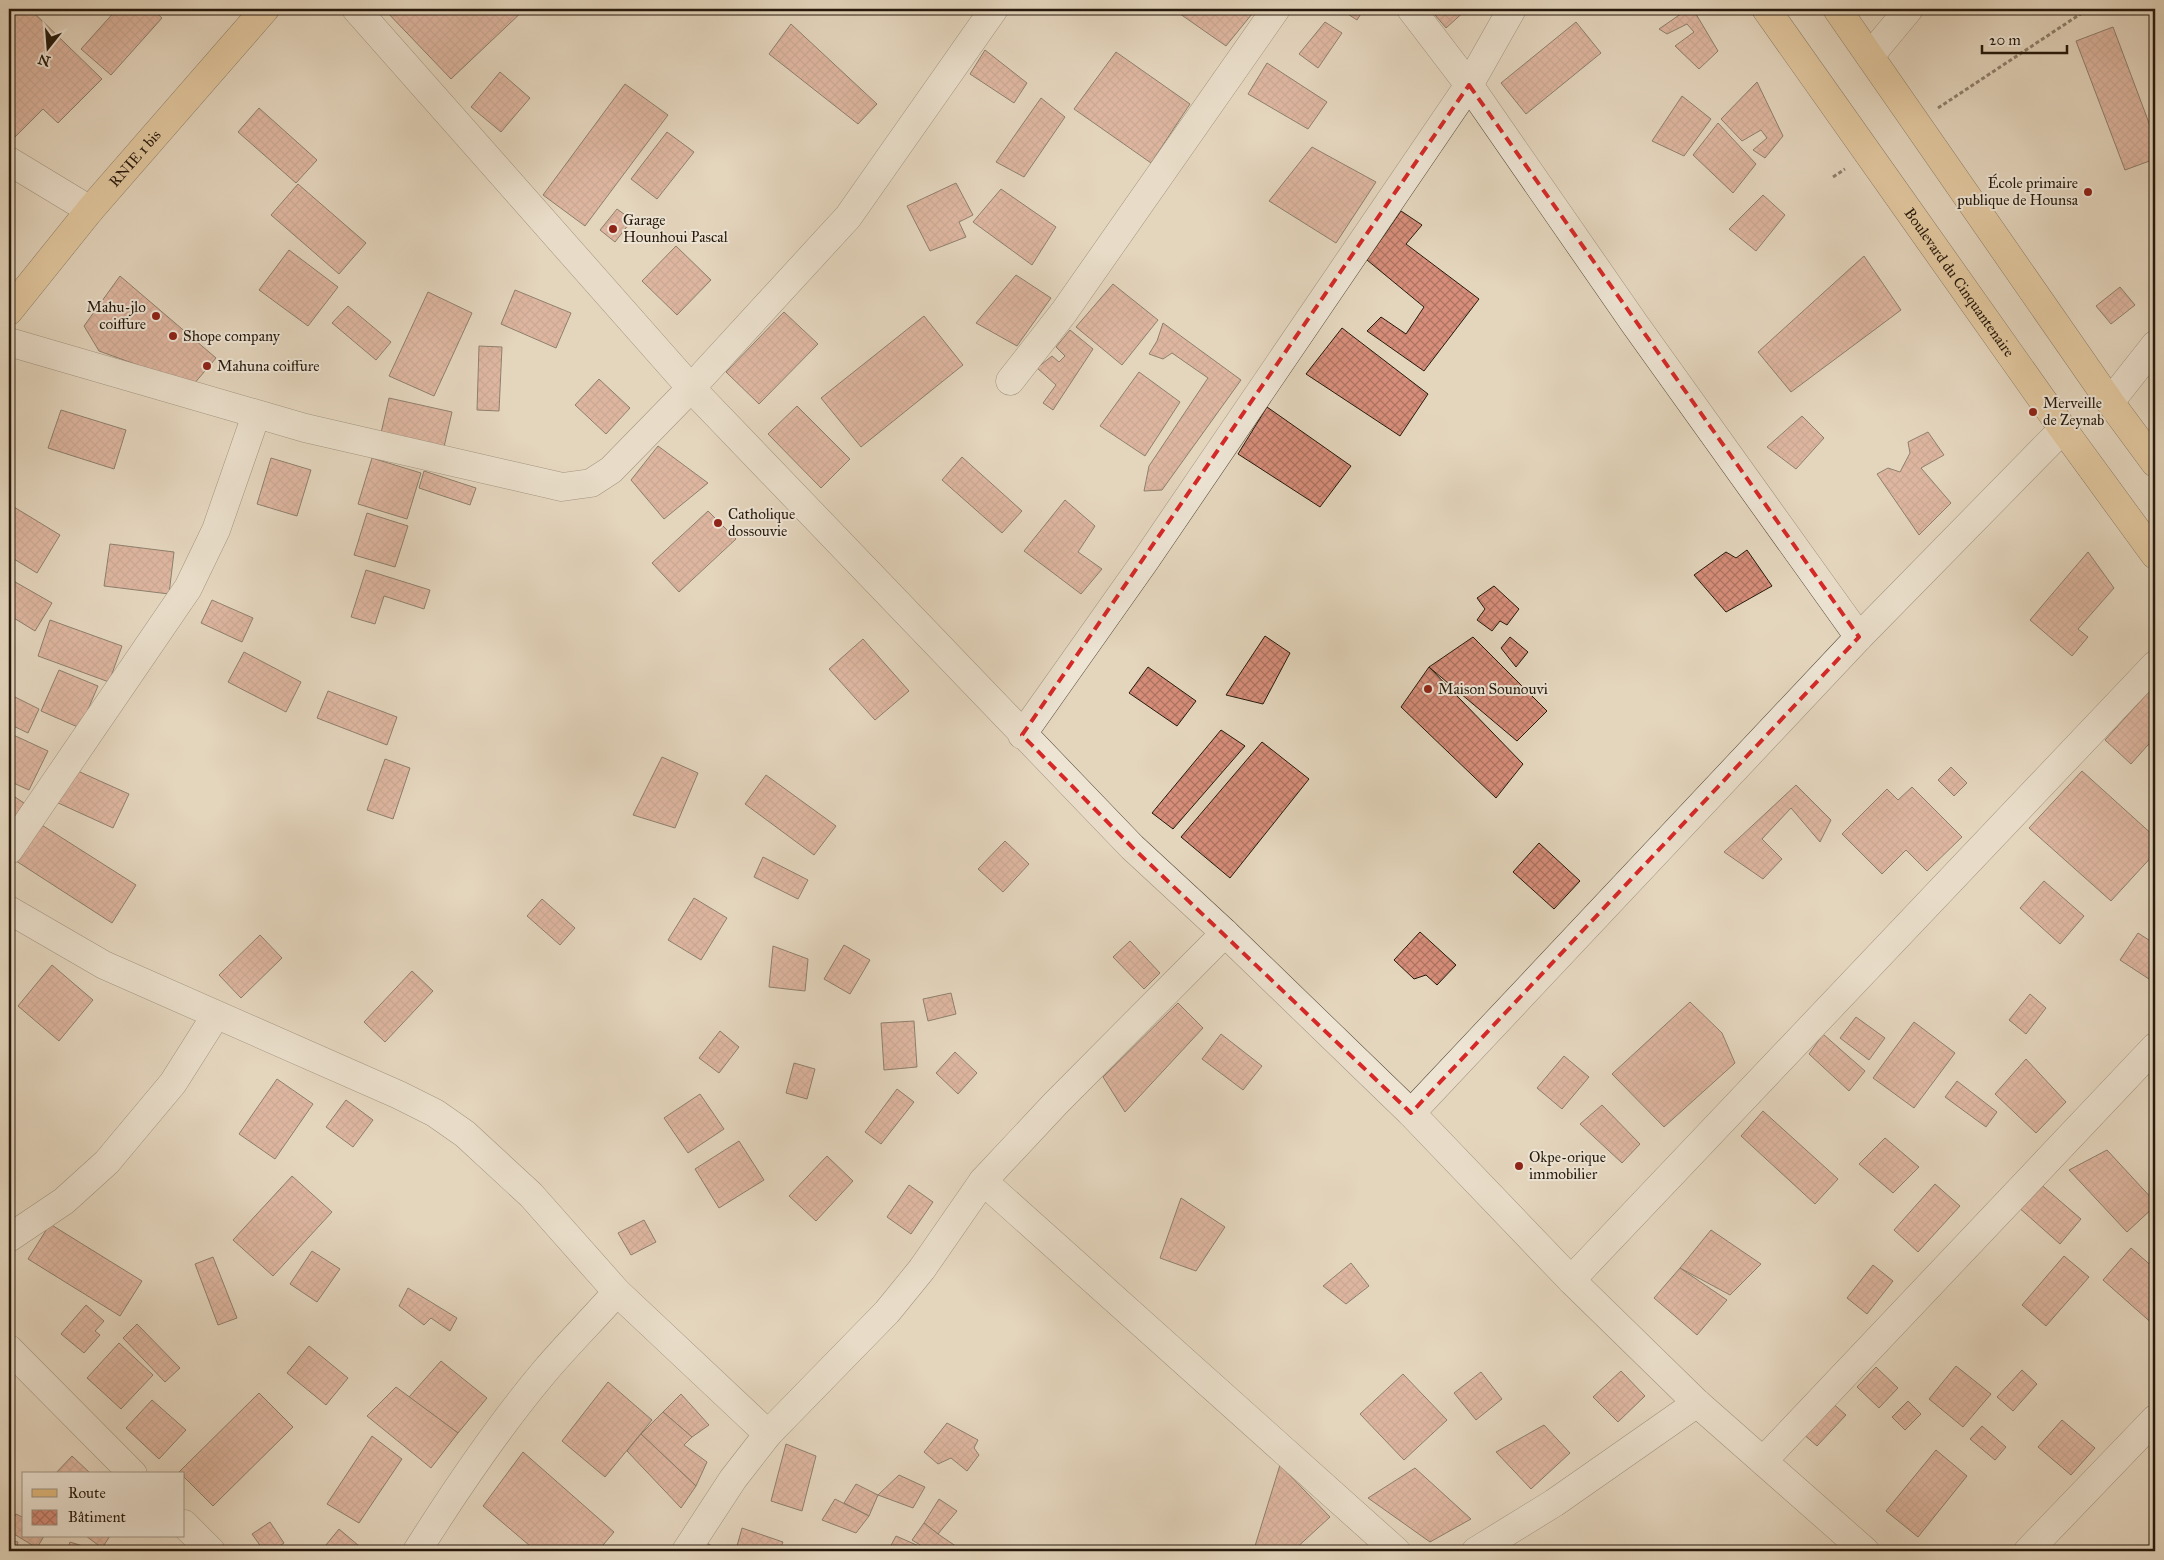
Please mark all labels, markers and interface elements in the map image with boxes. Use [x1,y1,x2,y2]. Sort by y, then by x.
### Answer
north arrow [22,22,72,72]
scale bar [1982,22,2066,54]
text: 20 m [1989,31,2021,49]
text: N [36,50,53,70]
street label: RNIE 1 bis [105,126,165,191]
place label: École primaire publique de Hounsa [1956,173,2079,210]
marker: École primaire publique de Hounsa [2082,186,2094,198]
street label: Boulevard du Cinquantenaire [1901,205,2018,361]
place label: Garage Hounhoui Pascal [623,211,729,246]
marker: Garage Hounhoui Pascal [607,223,619,235]
place label: Mahu-jlo coiffure [87,298,146,333]
marker: Mahu-jlo coiffure [150,310,162,322]
place label: Shope company [183,327,281,345]
marker: Shope company [167,330,179,342]
place label: Mahuna coiffure [217,357,320,375]
marker: Mahuna coiffure [201,360,213,372]
place label: Merveille de Zeynab [2043,394,2104,429]
marker: Merveille de Zeynab [2027,406,2039,418]
place label: Catholique dossouvie [728,505,795,540]
marker: Catholique dossouvie [712,517,724,529]
place label: Maison Sounouvi [1438,680,1548,698]
marker: Maison Sounouvi [1422,683,1434,695]
place label: Okpe-orique immobilier [1529,1148,1606,1183]
marker: Okpe-orique immobilier [1513,1160,1525,1172]
legend [22,1472,185,1538]
text: Route [68,1484,106,1502]
text: Bâtiment [68,1508,127,1526]

